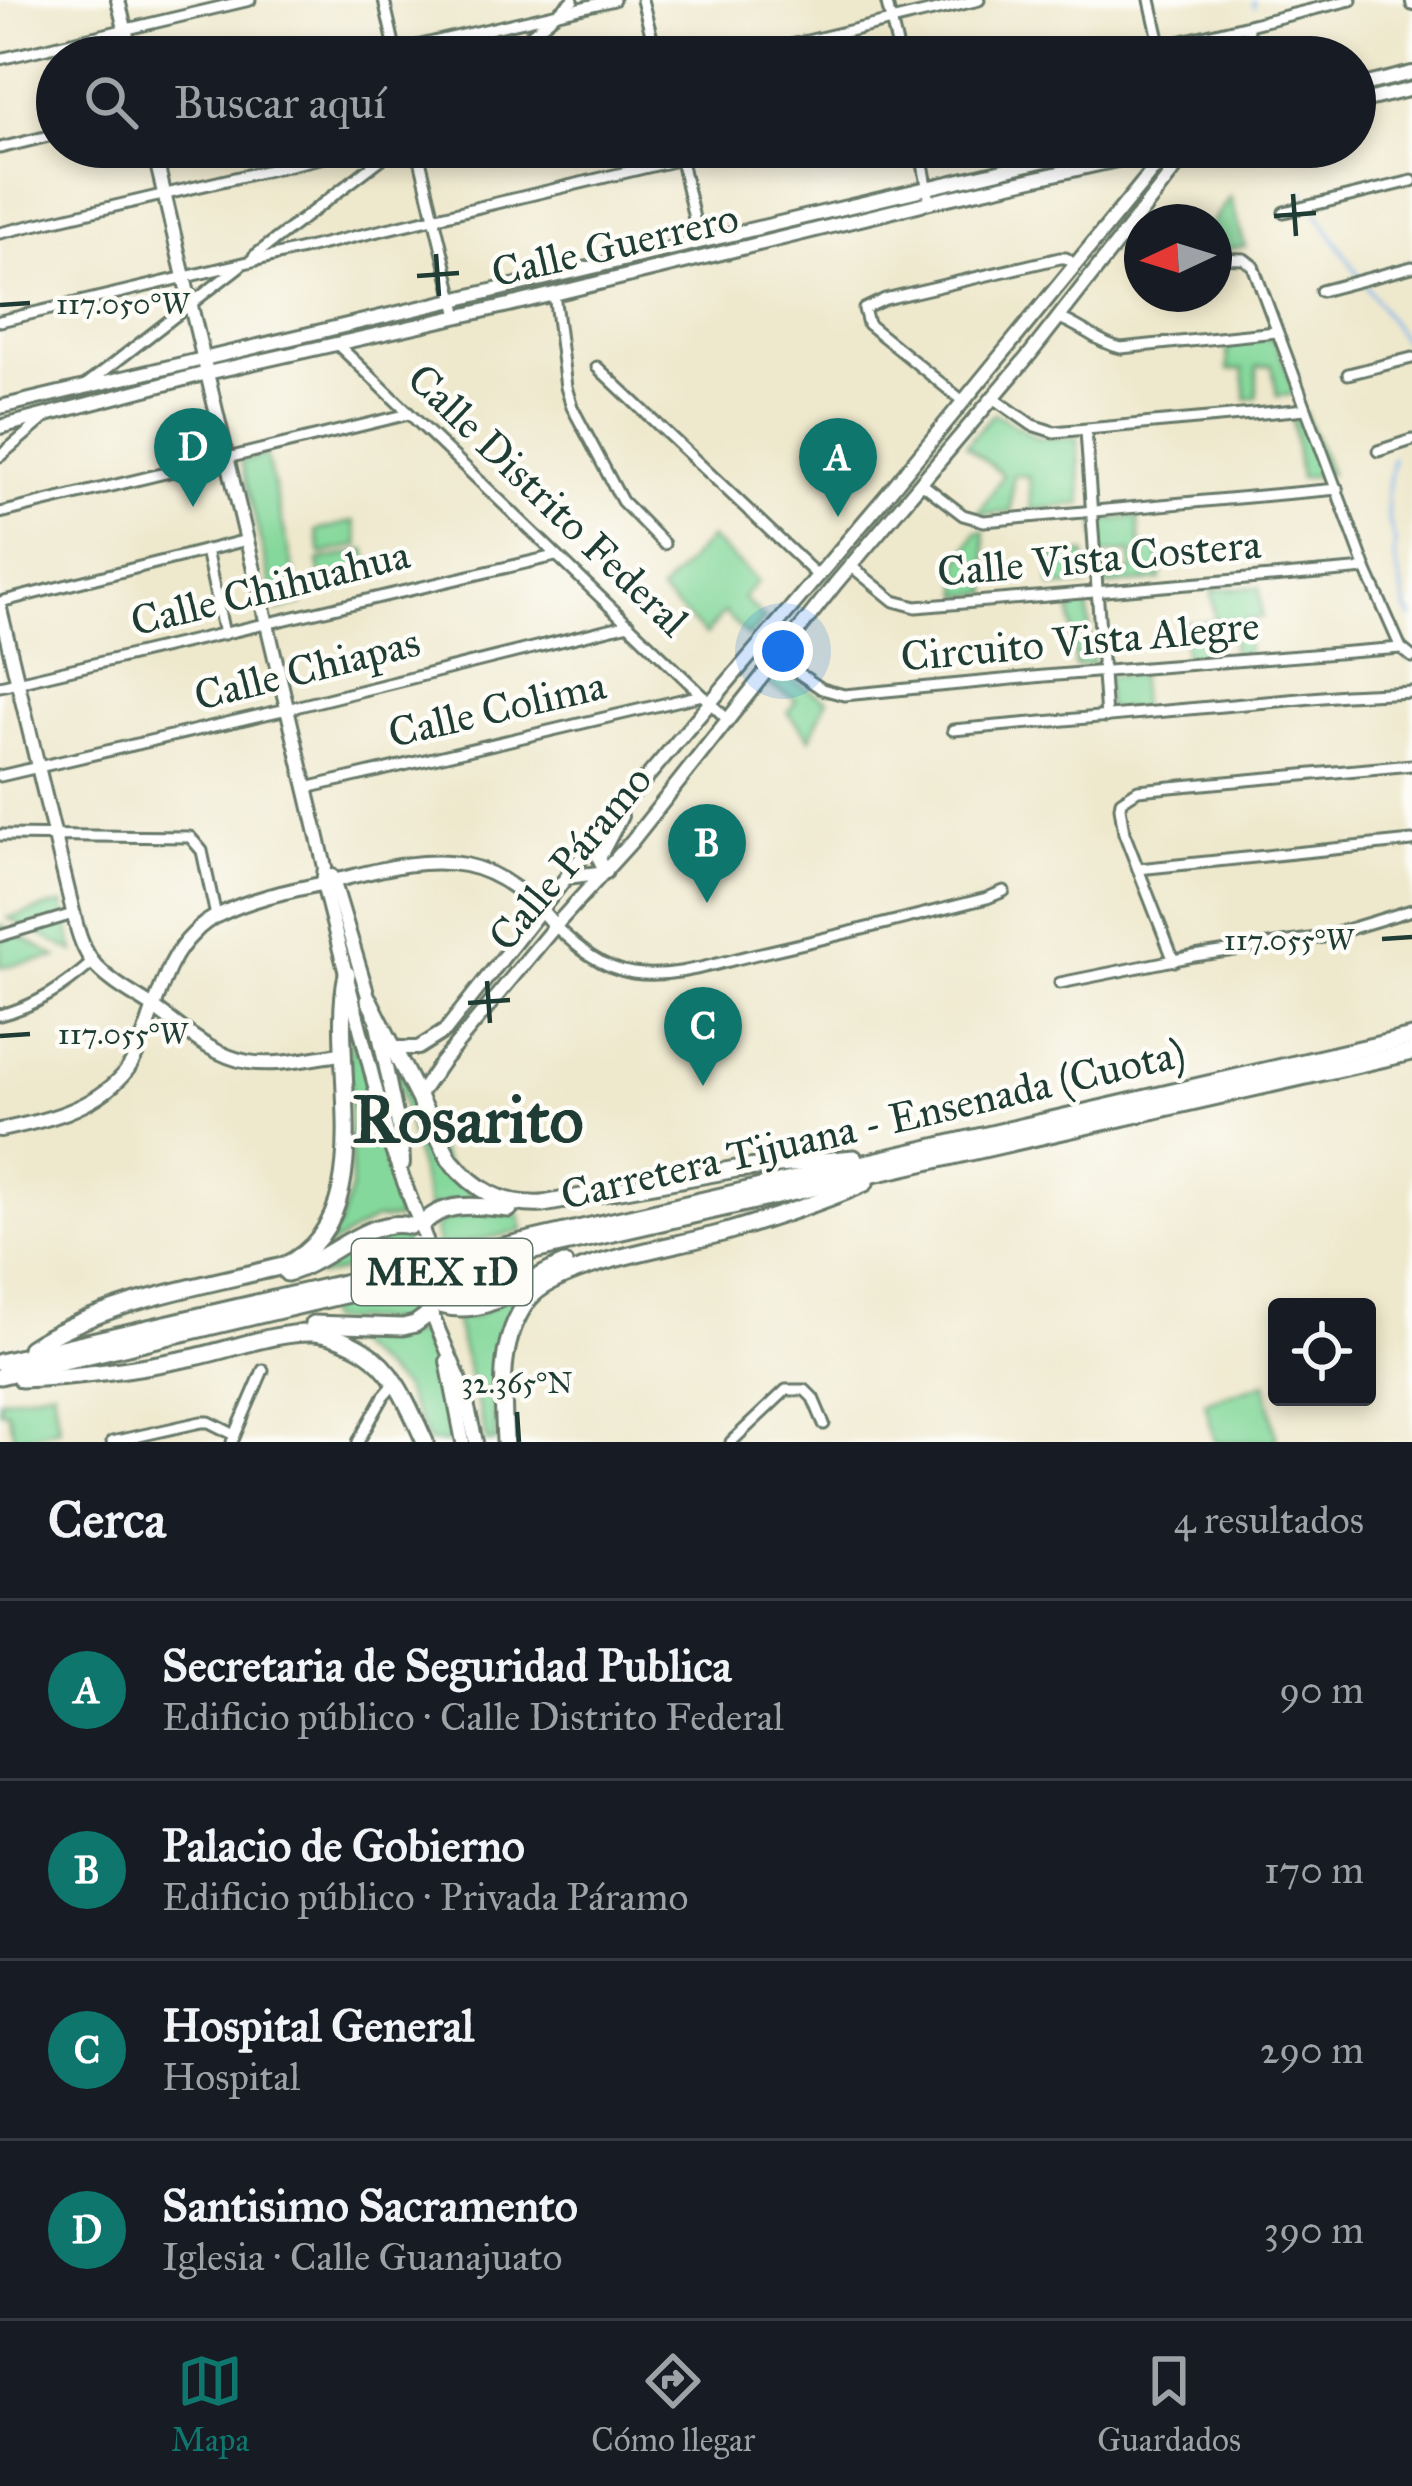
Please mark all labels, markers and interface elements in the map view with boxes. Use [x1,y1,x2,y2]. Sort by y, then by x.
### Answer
search box [36,36,1376,168]
icon: search [78,69,144,135]
text: Buscar aquí [174,75,386,130]
street label: Calle Guerrero [486,191,744,299]
north arrow [1124,204,1232,312]
text: 117.050°W [56,286,191,322]
street label: Calle Distrito Federal [397,353,700,648]
pin: D [154,408,232,507]
pin: A [799,418,877,517]
street label: Calle Vista Costera [935,518,1263,598]
street label: Calle Chihuahua [125,528,415,648]
street label: Circuito Vista Alegre [899,599,1261,683]
street label: Calle Chiapas [189,616,425,722]
your location [753,621,813,681]
street label: Calle Colima [383,659,611,759]
street label: Calle Páramo [477,754,663,962]
pin: B [668,804,746,903]
text: 117.055°W [1224,922,1356,958]
pin: C [664,987,742,1086]
text: 117.055°W [58,1016,190,1052]
street label: Carretera Tijuana - Ensenada (Cuota) [556,1027,1190,1221]
district label: Rosarito [352,1079,584,1160]
road number: MEX 1D [352,1239,532,1305]
map controls [1268,1298,1376,1406]
button: locate [1268,1298,1376,1406]
text: 32.365°N [461,1365,573,1401]
text: Cerca [48,1489,166,1551]
text: 4 resultados [1174,1496,1364,1544]
text: Secretaria de Seguridad Publica [162,1638,732,1693]
text: A [74,1666,100,1714]
text: 90 m [1279,1666,1364,1714]
text: Edificio público · Calle Distrito Federal [162,1693,784,1741]
text: Palacio de Gobierno [162,1818,525,1873]
text: B [74,1846,100,1894]
text: 170 m [1264,1846,1364,1894]
text: Edificio público · Privada Páramo [162,1873,688,1921]
text: Hospital General [162,1998,474,2053]
text: C [74,2026,100,2074]
text: 290 m [1260,2026,1364,2074]
text: Hospital [162,2053,300,2101]
text: Santisimo Sacramento [162,2178,578,2233]
text: D [72,2206,102,2254]
text: 390 m [1264,2206,1364,2254]
text: Iglesia · Calle Guanajuato [162,2233,562,2281]
tab: Mapa [171,2348,249,2460]
tab: Cómo llegar [591,2348,755,2460]
tab: Guardados [1097,2348,1241,2460]

